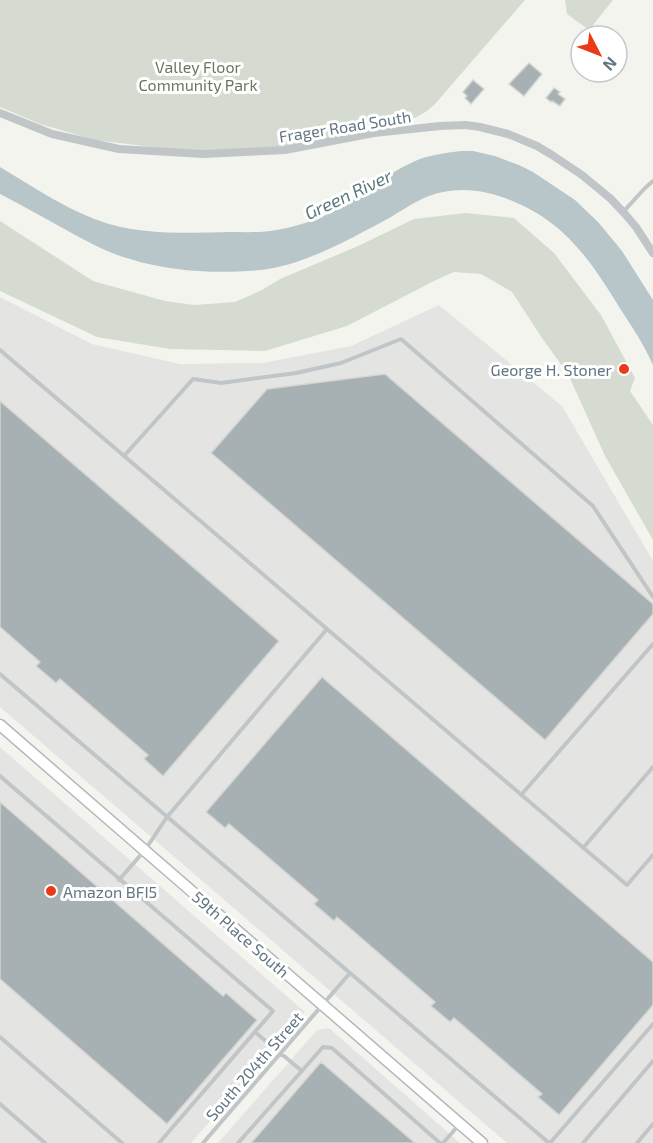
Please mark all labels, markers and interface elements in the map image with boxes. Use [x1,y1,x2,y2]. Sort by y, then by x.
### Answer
north arrow [569,24,629,84]
text: N [600,54,621,75]
park label: Valley Floor Community Park [138,57,258,94]
street label: Frager Road South [278,106,412,146]
water label: Green River [301,164,396,224]
place label: George H. Stoner [491,360,613,379]
marker: George H. Stoner [617,362,631,376]
place label: Amazon BFI5 [63,882,157,901]
marker: Amazon BFI5 [44,884,58,898]
street label: 59th Place South [189,887,293,981]
street label: South 204th Street [202,1008,306,1124]

